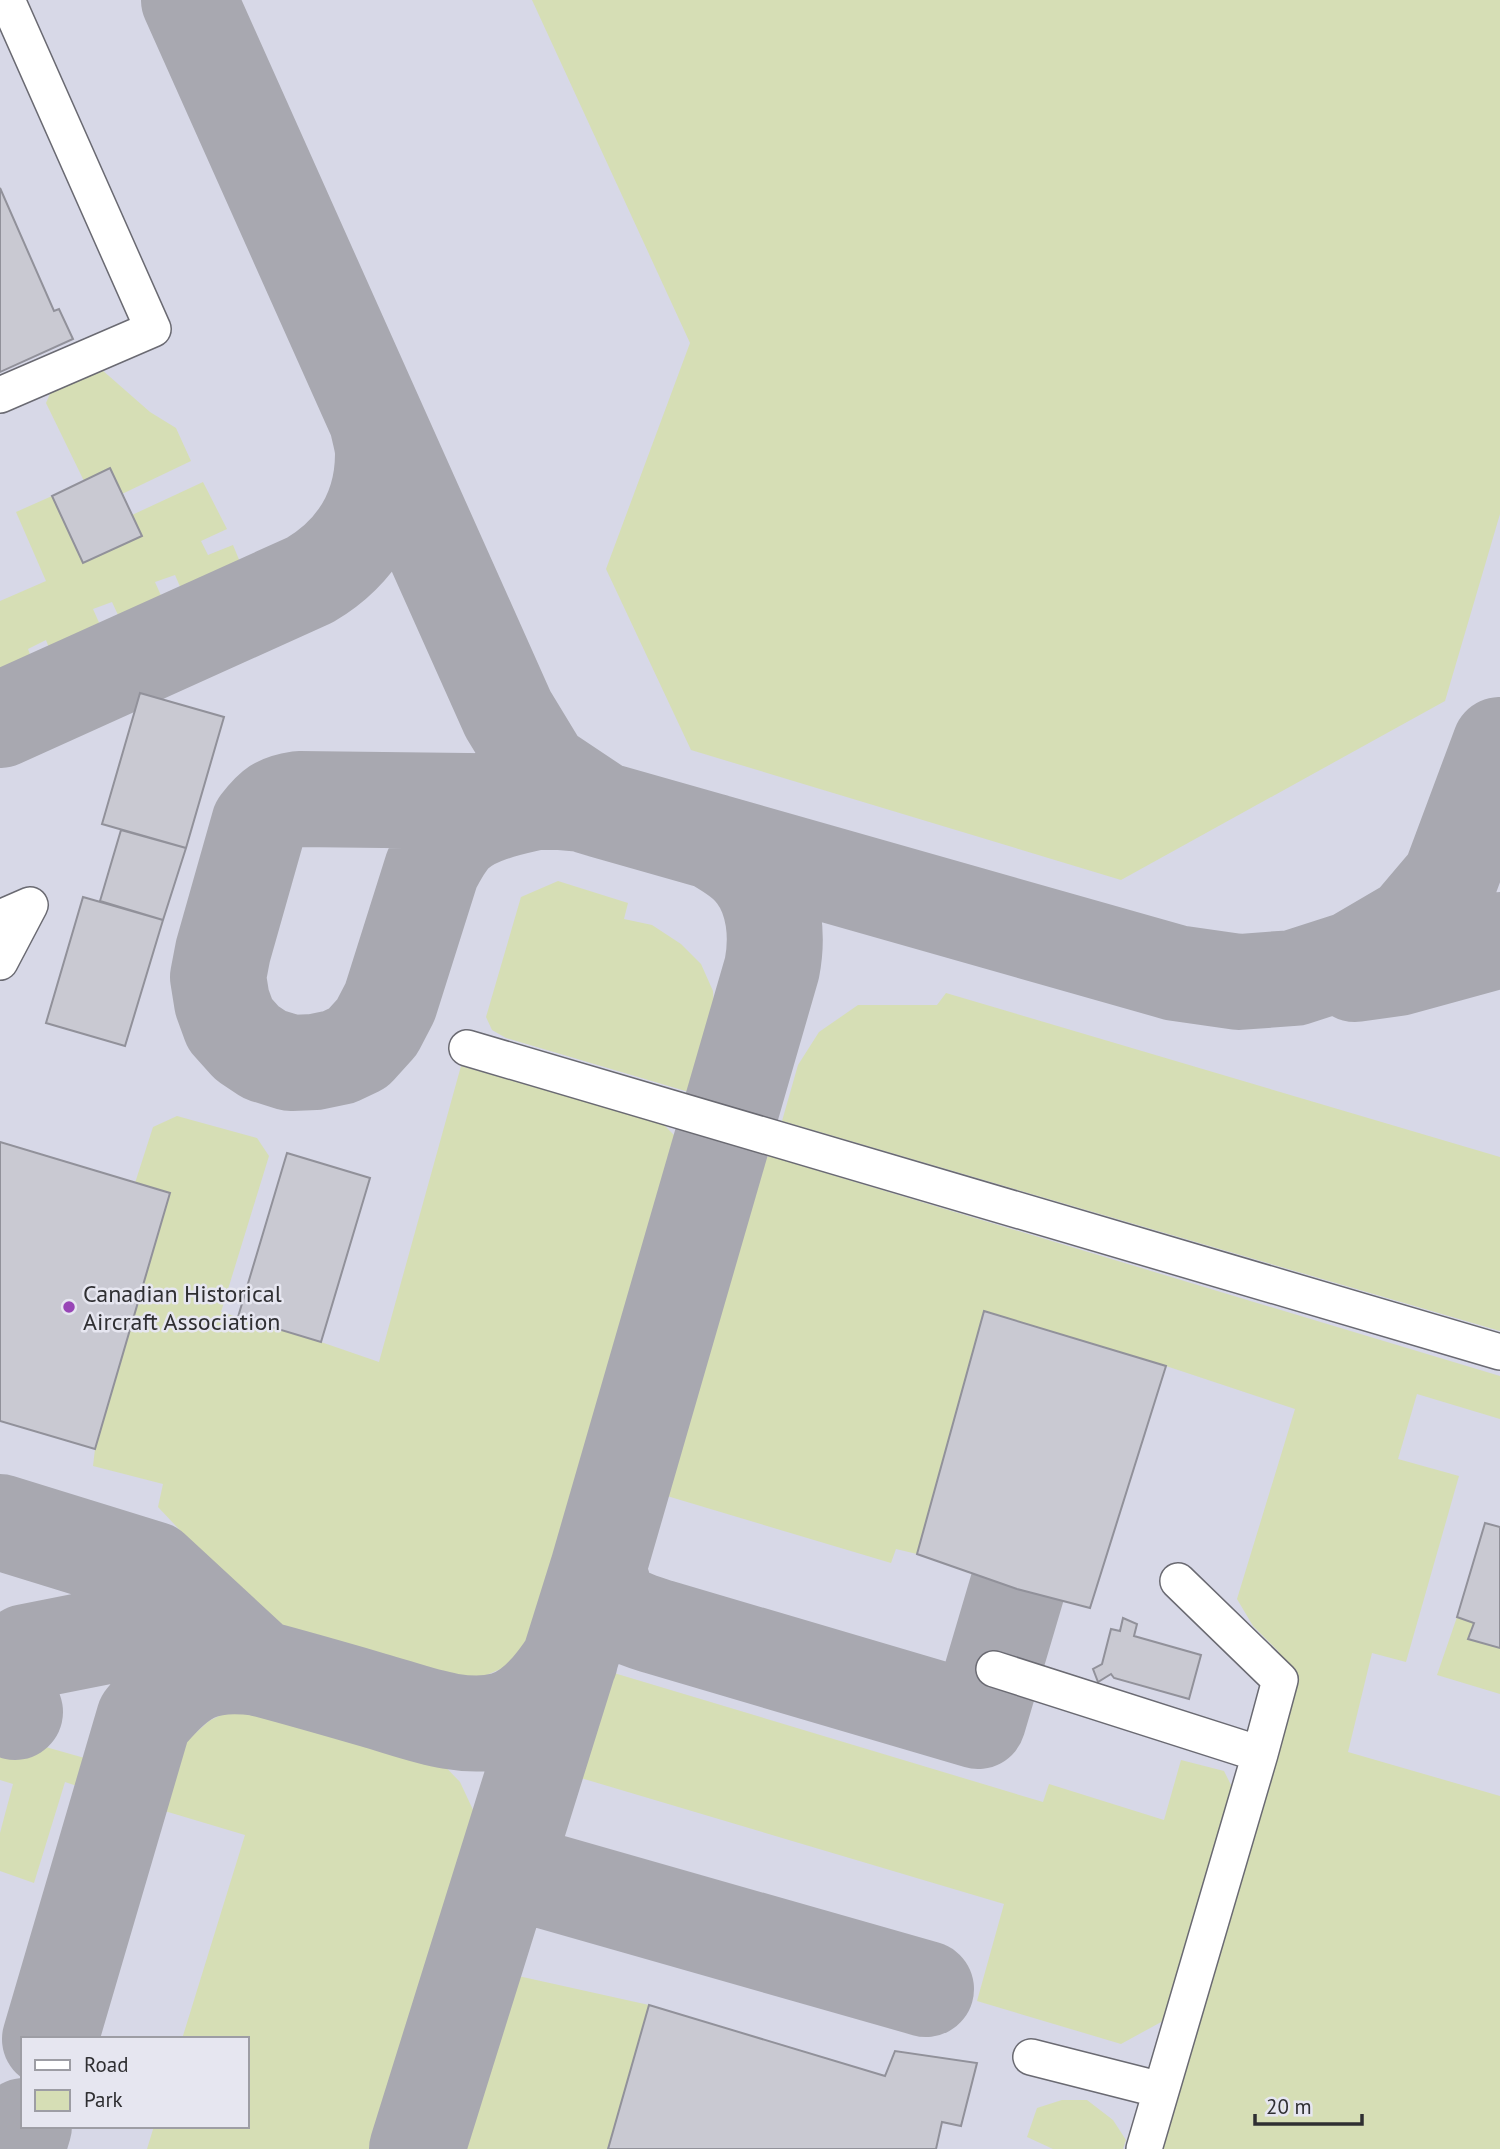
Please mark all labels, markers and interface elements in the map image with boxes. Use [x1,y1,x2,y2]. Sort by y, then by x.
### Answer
place label: Canadian Historical Aircraft Association [83,1278,282,1337]
marker: Canadian Historical Aircraft Association [61,1299,77,1315]
legend [21,2037,248,2128]
text: Road [84,2051,128,2078]
scale bar [1255,2082,1362,2126]
text: Park [84,2086,123,2113]
text: 20 m [1266,2093,1312,2120]

